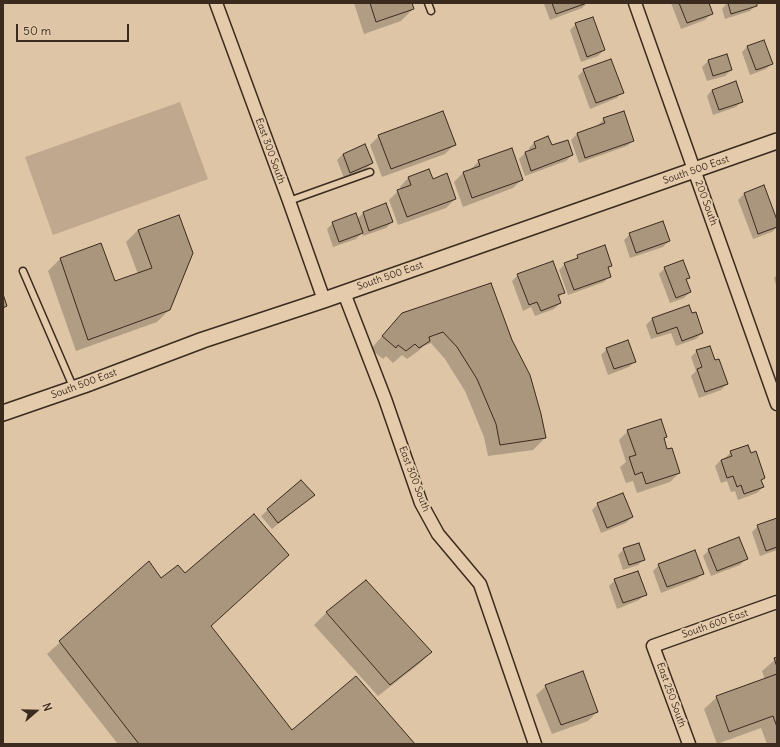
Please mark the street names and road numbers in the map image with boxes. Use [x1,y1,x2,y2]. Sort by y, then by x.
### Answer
street label: East 300 South [253,116,287,186]
street label: South 500 East [661,153,731,187]
street label: 200 South [692,179,720,227]
street label: South 500 East [355,259,425,293]
street label: South 500 East [49,367,119,401]
street label: East 300 South [396,445,432,513]
street label: South 600 East [680,607,750,641]
street label: East 250 South [654,661,688,729]

